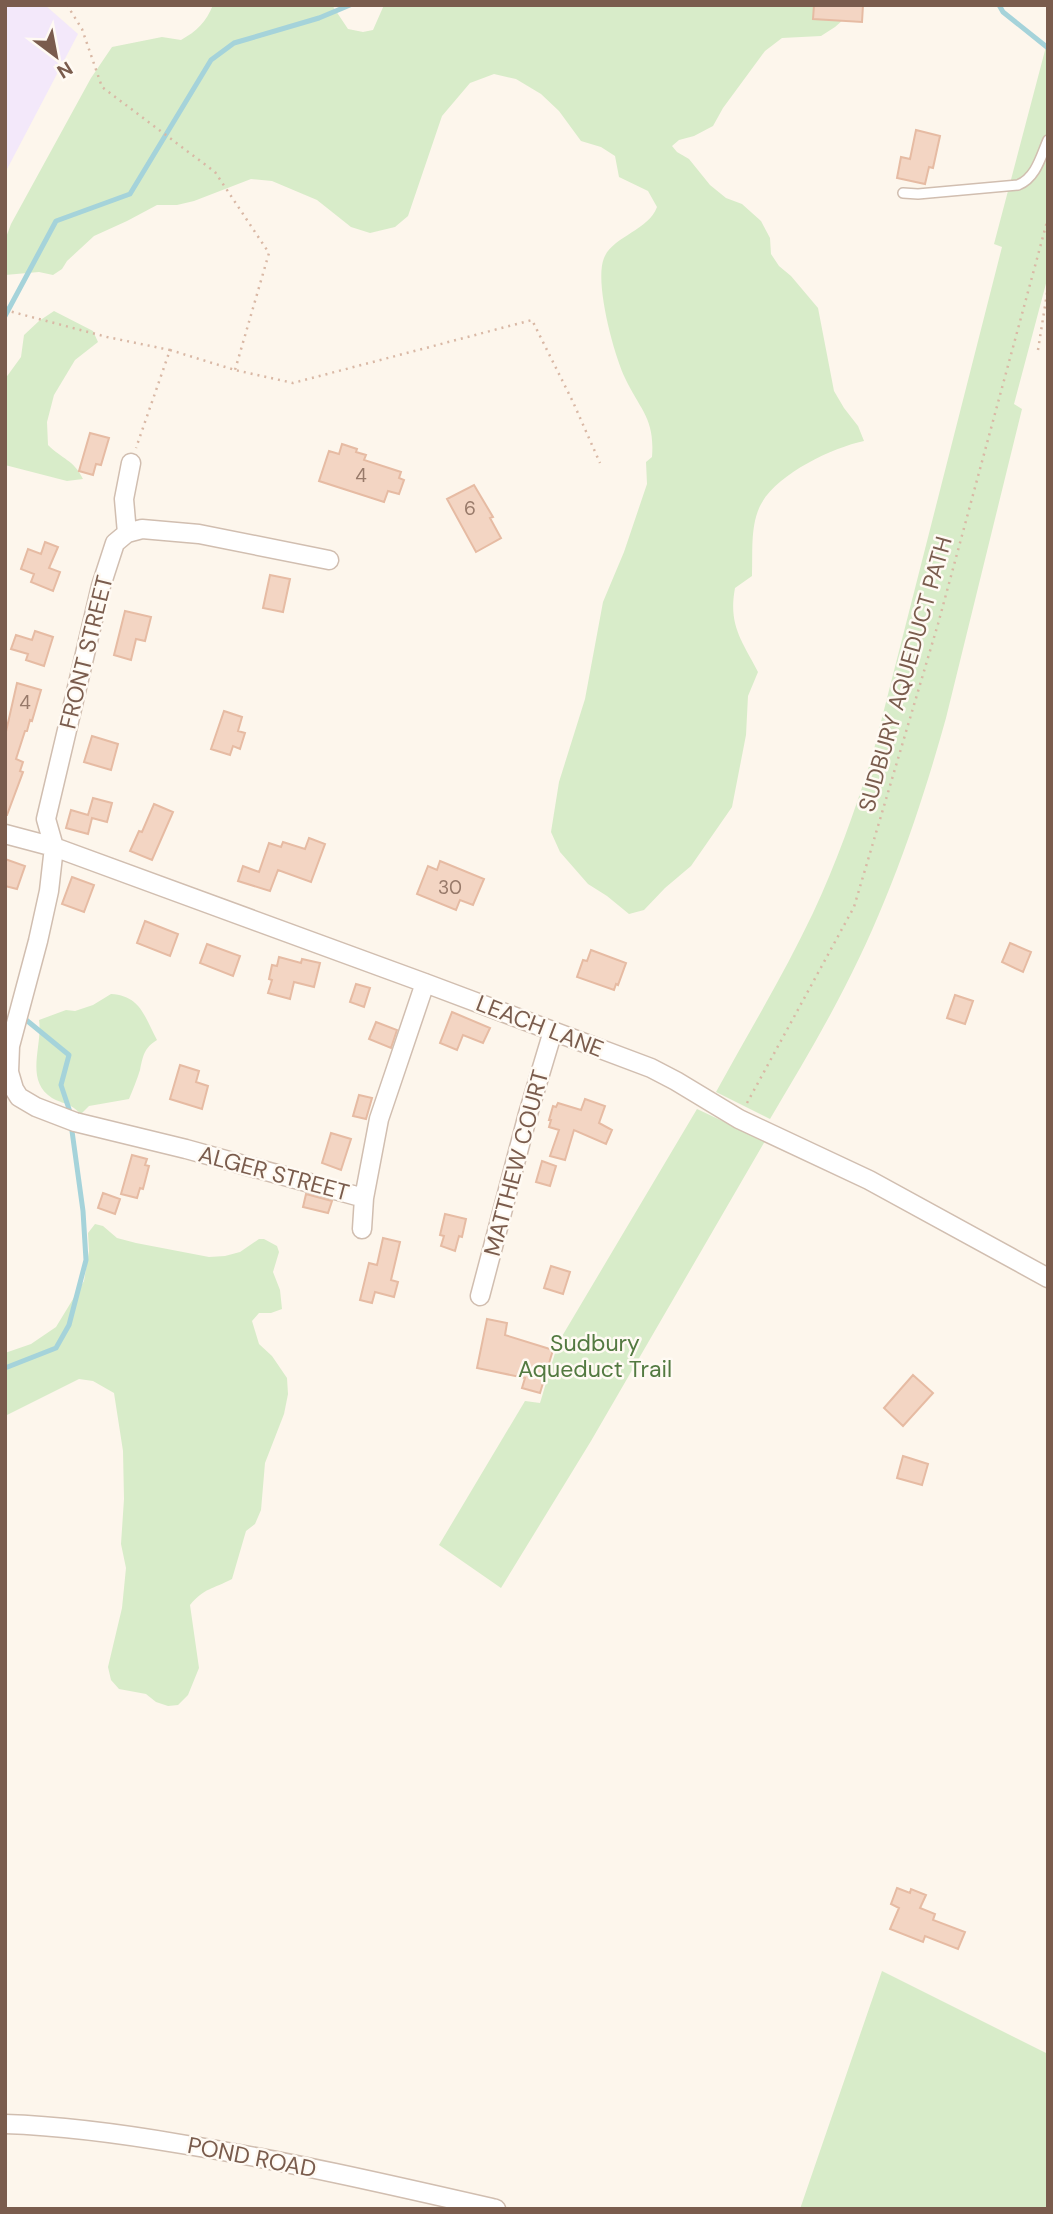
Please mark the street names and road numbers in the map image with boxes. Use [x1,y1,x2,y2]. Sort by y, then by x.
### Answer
street label: SUDBURY AQUEDUCT PATH [851,533,959,815]
street label: FRONT STREET [52,572,120,732]
street label: LEACH LANE [472,988,608,1064]
street label: MATTHEW COURT [477,1067,555,1259]
street label: ALGER STREET [195,1139,353,1208]
street label: POND ROAD [185,2130,319,2184]

